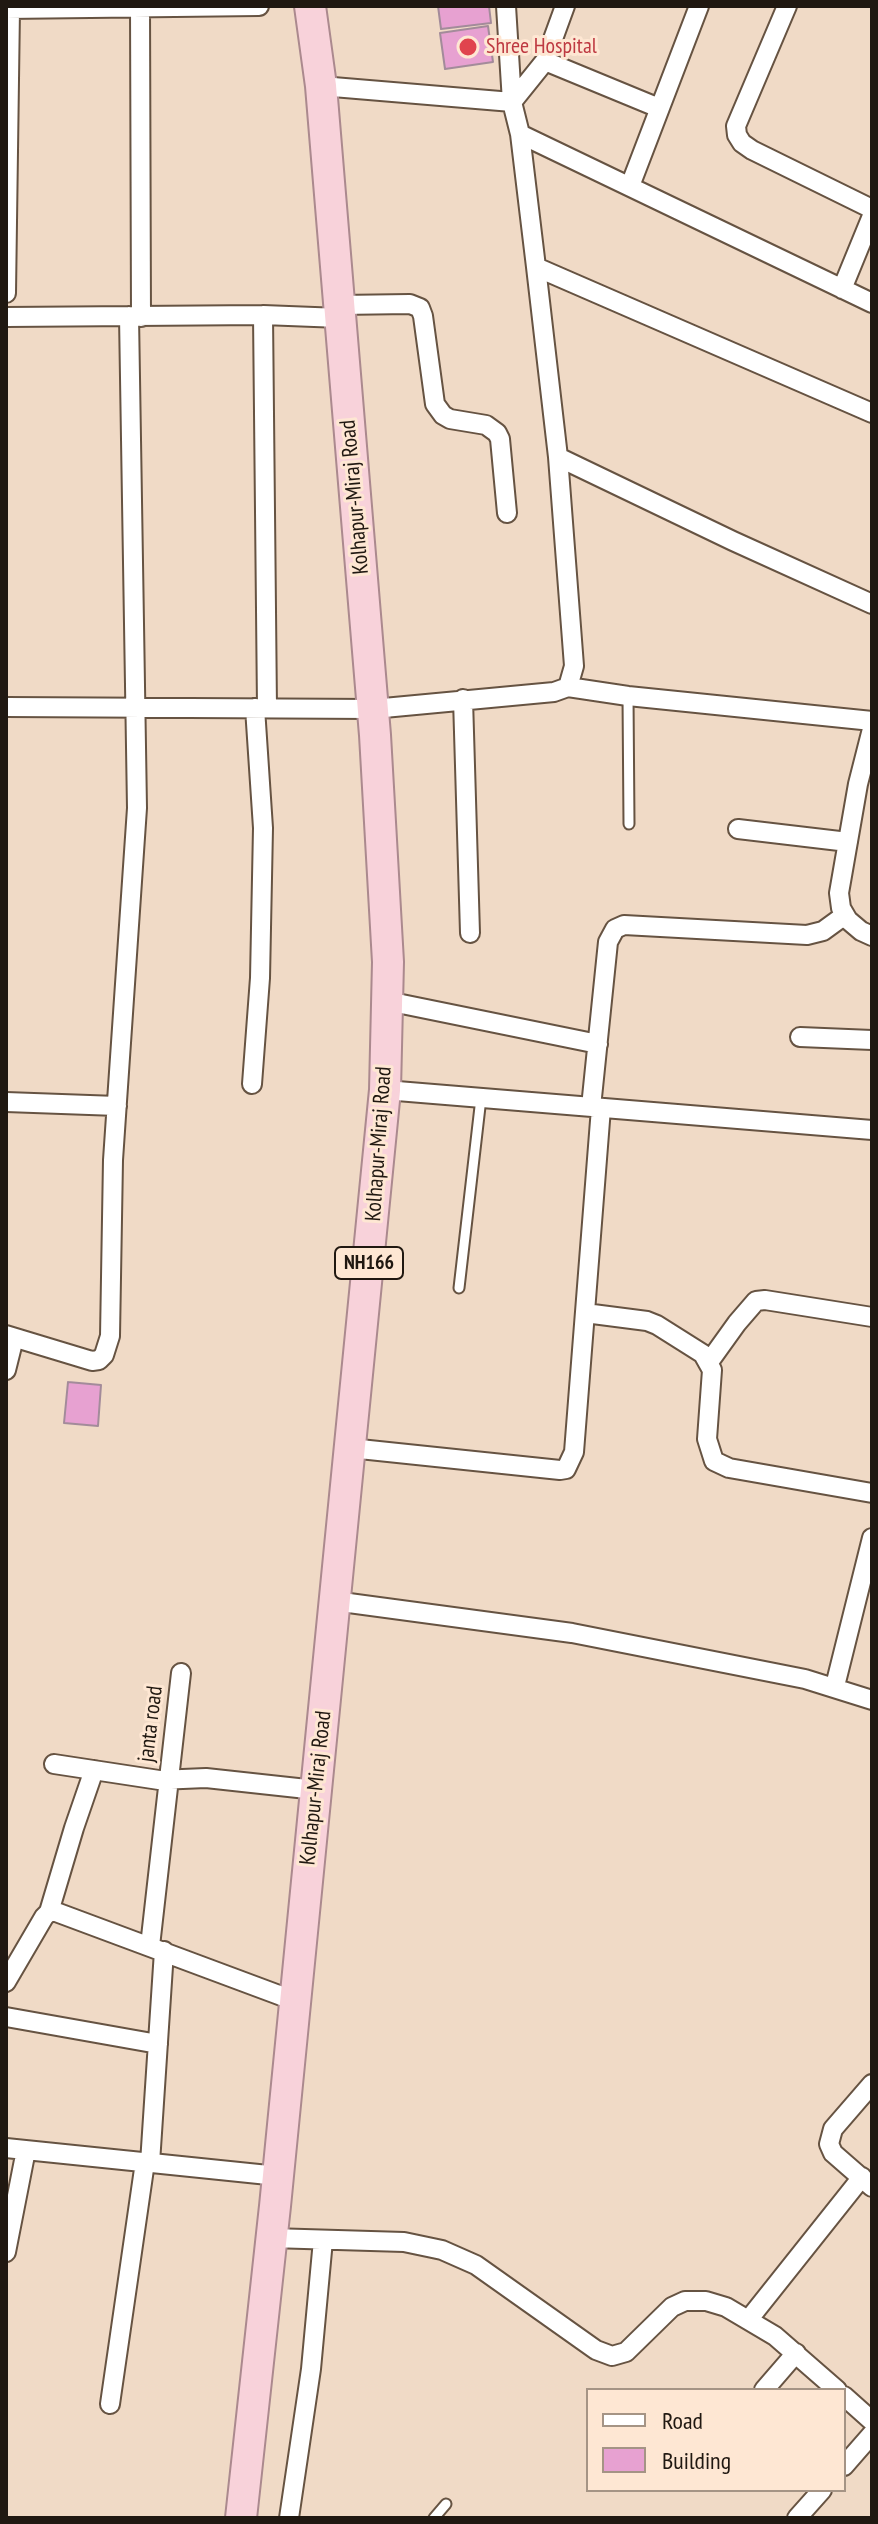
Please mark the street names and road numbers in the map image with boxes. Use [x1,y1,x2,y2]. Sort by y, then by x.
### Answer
street label: Kolhapur-Miraj Road [335,419,375,575]
street label: Kolhapur-Miraj Road [360,1066,398,1222]
road number: NH166 [335,1247,403,1279]
street label: janta road [133,1684,169,1764]
street label: Kolhapur-Miraj Road [295,1709,337,1867]

